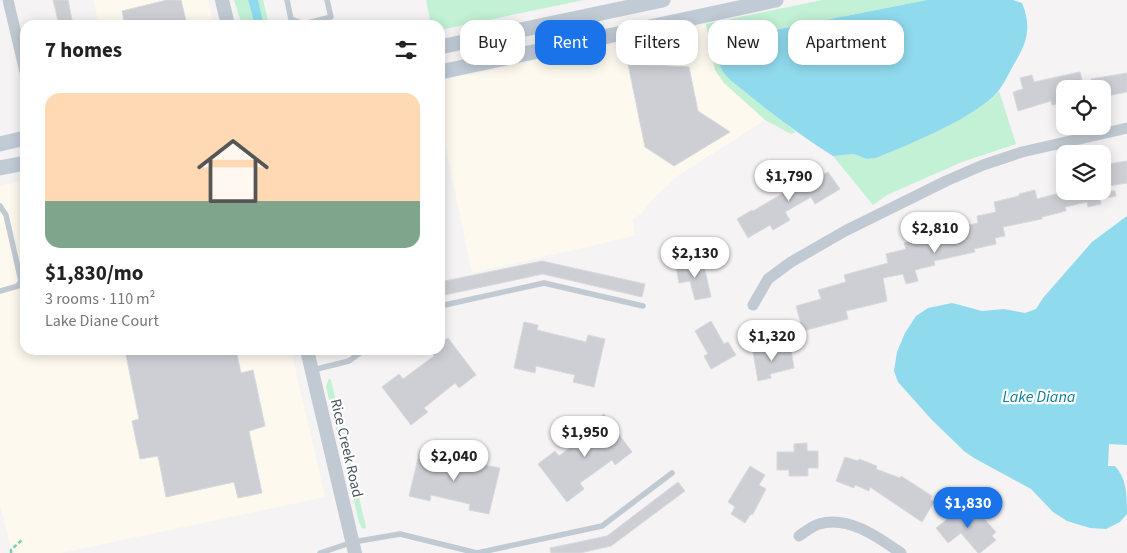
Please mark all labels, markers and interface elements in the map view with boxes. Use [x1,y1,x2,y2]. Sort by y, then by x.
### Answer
chip: Buy [460,20,525,65]
chip: Rent [535,20,606,65]
chip: Filters [616,20,698,65]
chip: New [708,20,778,65]
chip: Apartment [788,20,904,65]
text: 7 homes [45,35,122,65]
icon: filters [392,36,420,64]
map controls [1056,80,1111,200]
button: locate [1056,80,1111,135]
icon: home [188,126,278,216]
button: layers [1056,145,1111,200]
pin: $1,790 [748,160,830,202]
text: $1,790 [765,165,813,187]
pin: $2,810 [894,212,976,254]
text: $2,810 [911,217,959,239]
pin: $2,130 [654,236,736,279]
text: $2,130 [671,242,719,264]
text: $1,830/mo [45,258,144,288]
text: 3 rooms · 110 m² [45,288,155,310]
text: Lake Diane Court [45,310,159,332]
pin: $1,320 [731,320,813,362]
text: $1,320 [748,325,796,347]
water label: Lake Diana [1003,386,1076,408]
street label: Rice Creek Road [325,397,368,499]
pin: $1,950 [544,416,626,458]
text: $1,950 [561,421,609,443]
pin: $2,040 [413,440,495,482]
text: $2,040 [430,445,478,467]
pin: $1,830 [927,486,1009,529]
text: $1,830 [944,492,992,514]

